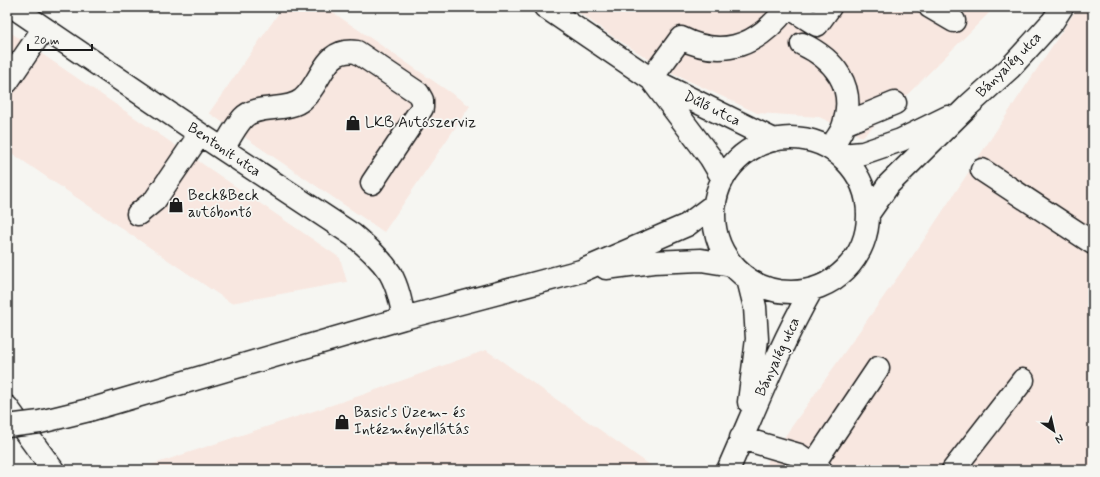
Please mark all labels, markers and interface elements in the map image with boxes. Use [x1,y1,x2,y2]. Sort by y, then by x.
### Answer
scale bar [28,26,92,52]
street label: Bányalég utca [972,28,1046,102]
text: 20 m [34,33,60,49]
street label: Dűlő utca [680,87,744,131]
place label: LKB Autószerviz [365,113,476,133]
shop icon: LKB Autószerviz [344,114,362,132]
street label: Bentonit utca [183,118,265,182]
place label: Beck&Beck autóbontó [188,186,259,223]
shop icon: Beck&Beck autóbontó [167,196,185,214]
street label: Bányalég utca [751,314,805,400]
place label: Basic's Üzem- és Intézményellátás [354,403,470,440]
north arrow [1034,411,1074,451]
shop icon: Basic's Üzem- és Intézményellátás [333,413,351,431]
text: N [1052,431,1066,446]

